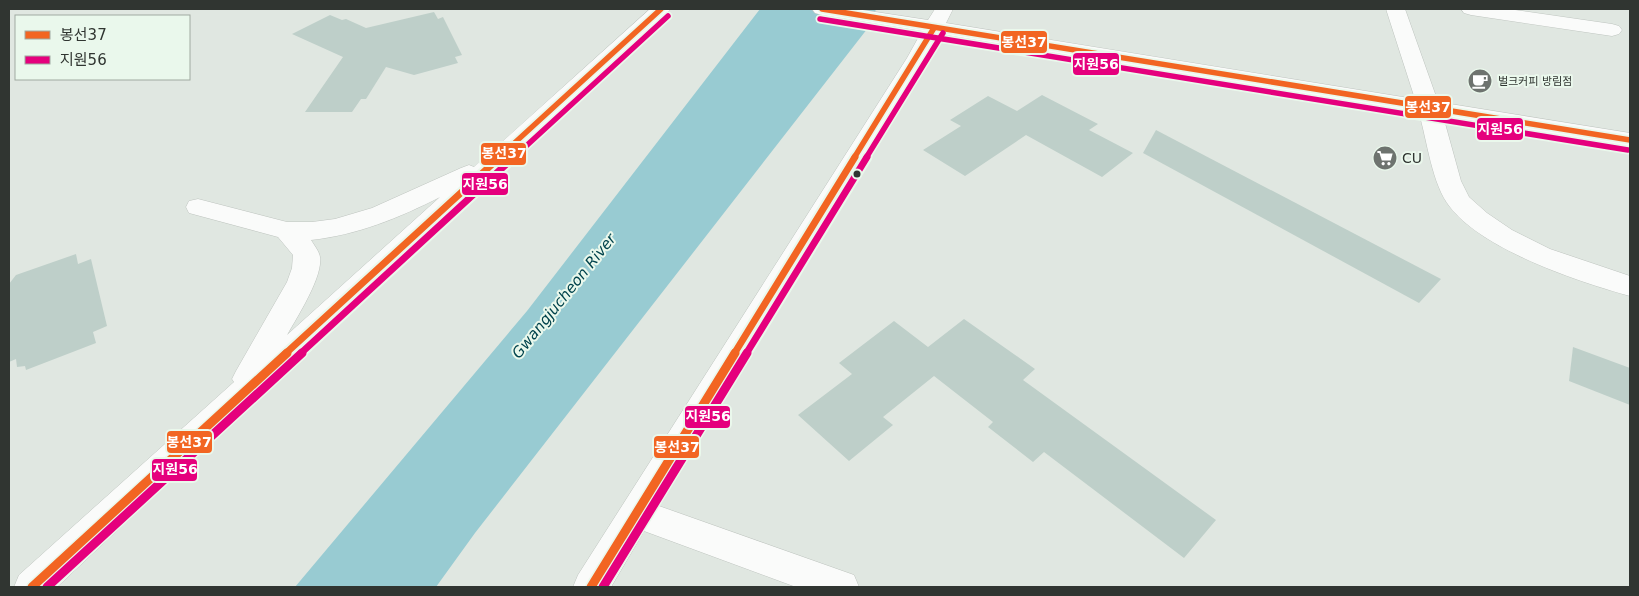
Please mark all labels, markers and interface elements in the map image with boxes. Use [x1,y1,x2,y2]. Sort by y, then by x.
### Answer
legend [15,15,190,80]
text: 봉선37 [60,26,107,44]
line badge: 봉선37 [1000,30,1048,54]
text: 봉선37 [1001,34,1047,50]
text: 지원56 [60,51,107,69]
line badge: 지원56 [1072,52,1120,76]
text: 지원56 [1073,56,1119,72]
cafe icon: 벌크커피 방림점 [1467,68,1493,94]
place label: 벌크커피 방림점 [1498,75,1572,88]
line badge: 봉선37 [1404,95,1452,119]
text: 봉선37 [1405,99,1451,115]
line badge: 지원56 [1476,117,1524,141]
text: 지원56 [1477,121,1523,137]
line badge: 봉선37 [480,142,527,166]
text: 봉선37 [481,145,527,161]
supermarket icon: CU [1372,145,1398,171]
place label: CU [1402,150,1422,166]
unlabelled marker [852,169,862,179]
line badge: 지원56 [461,172,509,196]
text: 지원56 [462,176,508,192]
water label: Gwangjucheon River [508,229,620,362]
line badge: 지원56 [684,405,731,429]
text: 지원56 [685,408,731,424]
line badge: 봉선37 [166,430,213,454]
text: 봉선37 [166,434,212,450]
line badge: 봉선37 [653,435,700,459]
text: 봉선37 [654,439,700,455]
line badge: 지원56 [151,458,198,482]
text: 지원56 [152,461,198,477]

